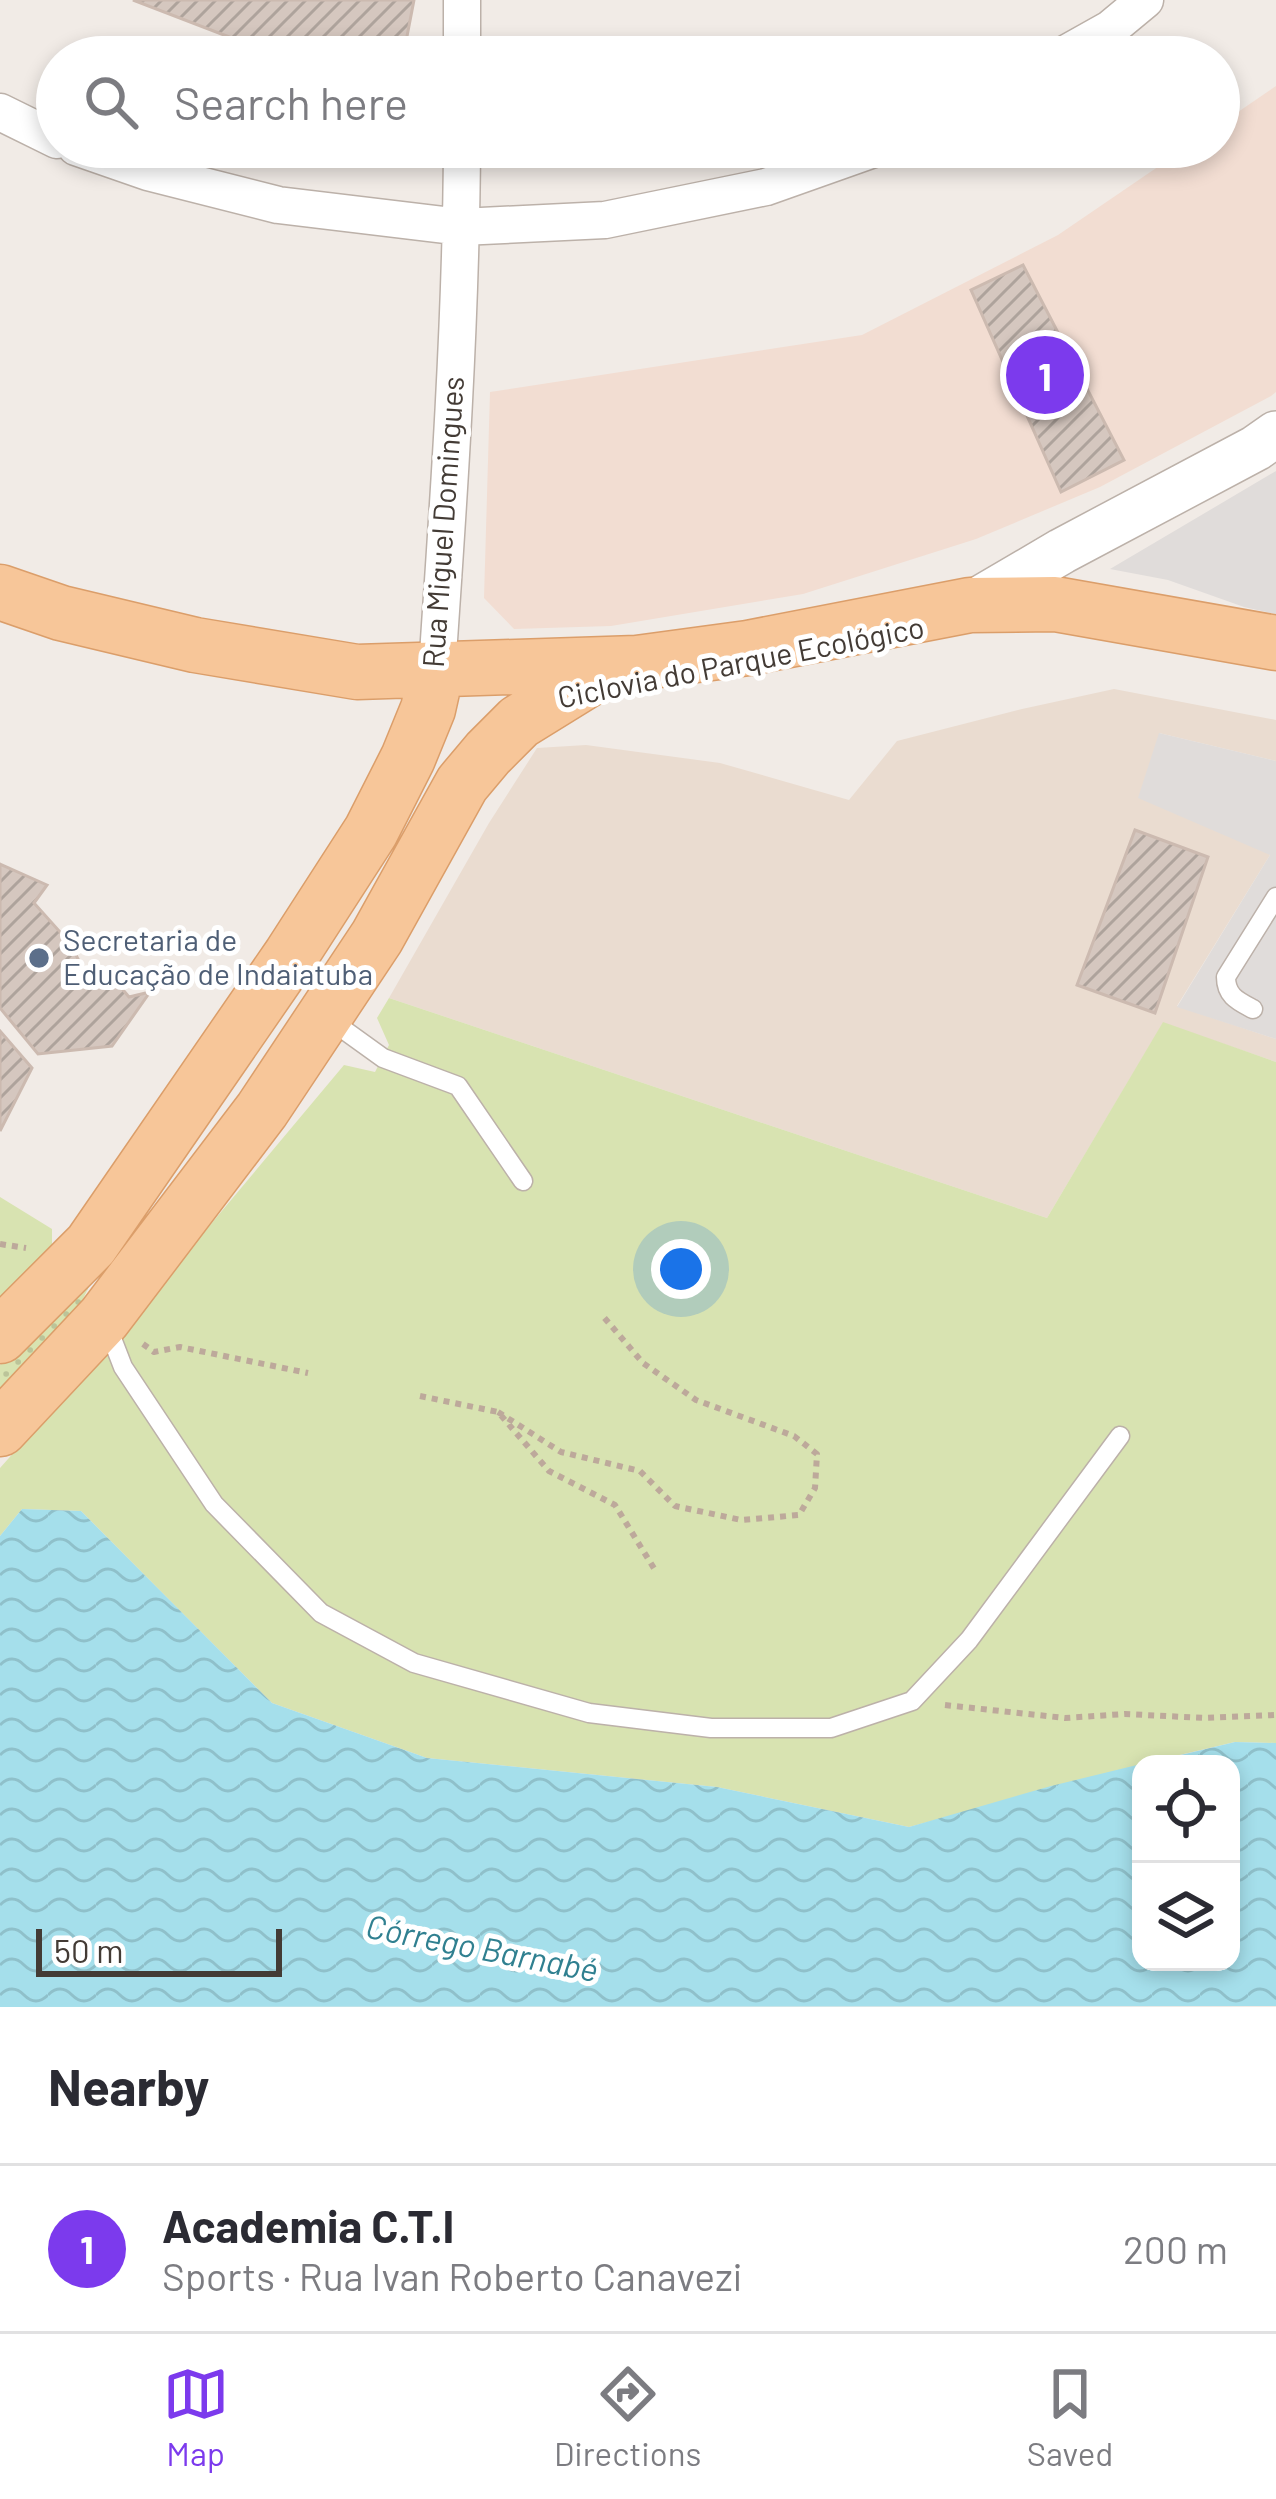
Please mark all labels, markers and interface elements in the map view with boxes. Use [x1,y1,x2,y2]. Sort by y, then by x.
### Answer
search box [36,36,1240,168]
icon: search [78,69,144,135]
text: Search here [174,75,408,129]
pin: 1 [1006,330,1084,420]
street label: Rua Miguel Domingues [414,375,470,669]
street label: Ciclovia do Parque Ecológico [554,608,927,714]
place label: Secretaria de Educação de Indaiatuba [63,921,373,991]
marker: Secretaria de Educação de Indaiatuba [26,945,52,971]
your location [651,1239,711,1299]
map controls [1132,1755,1240,1971]
button: locate [1132,1755,1240,1863]
button: layers [1132,1863,1240,1971]
water label: Córrego Barnabé [363,1905,602,1989]
scale bar [36,1923,282,1976]
text: 50 m [54,1930,124,1970]
text: Nearby [48,2055,209,2116]
text: Academia C.T.I [162,2198,454,2252]
text: 1 [80,2225,94,2272]
text: 200 m [1123,2225,1228,2272]
text: Sports · Rua Ivan Roberto Canavezi [162,2252,742,2299]
tab: Map [163,2361,229,2473]
tab: Directions [554,2361,701,2473]
tab: Saved [1027,2361,1113,2473]

